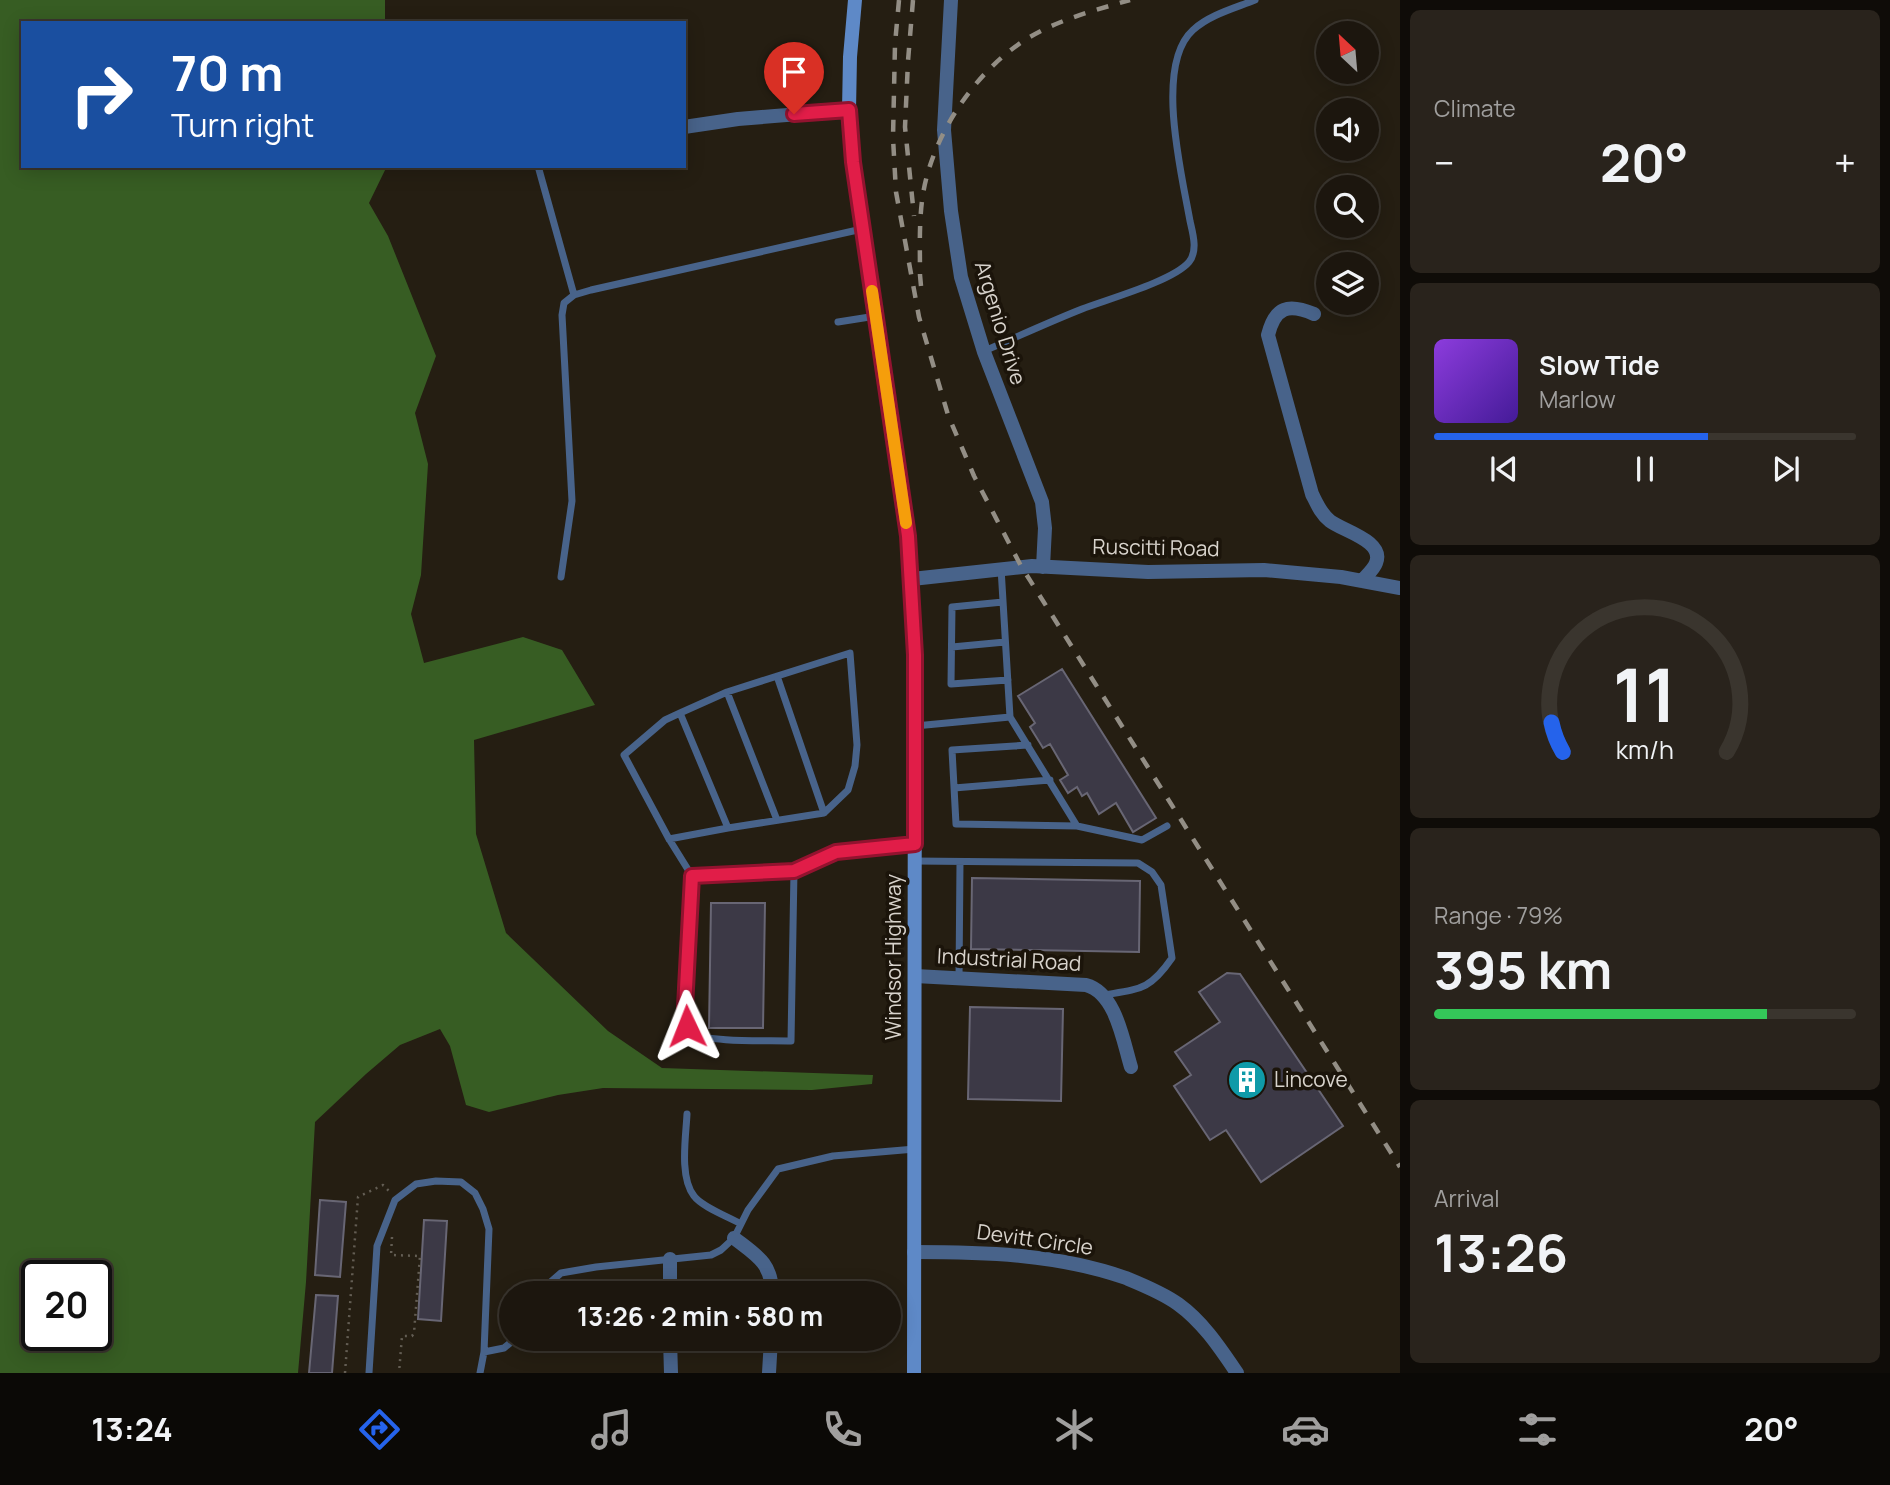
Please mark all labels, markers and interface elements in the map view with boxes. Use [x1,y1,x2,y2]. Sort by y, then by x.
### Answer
north arrow [1316,21,1379,84]
map controls [1316,21,1379,315]
text: 70 m [171,39,283,106]
pin [764,42,824,114]
icon: right [56,49,147,140]
icon: arrive [775,53,813,91]
text: Climate [1434,92,1516,124]
button: sound [1316,98,1379,161]
text: Turn right [171,103,314,147]
text: 20° [1600,127,1689,198]
text: − [1434,136,1455,188]
text: + [1834,136,1856,188]
button: search [1316,175,1379,238]
button: layers [1316,252,1379,315]
street label: Argenio Drive [969,257,1033,388]
text: Slow Tide [1539,347,1660,383]
text: Marlow [1539,383,1616,415]
icon: previous [1485,450,1523,488]
icon: pause [1626,450,1664,488]
icon: next [1767,450,1805,488]
street label: Ruscitti Road [1092,532,1220,562]
text: 11 [1613,645,1677,745]
text: km/h [1616,732,1674,767]
street label: Windsor Highway [879,874,907,1040]
text: Range · 79% [1434,899,1563,931]
text: 395 km [1434,934,1612,1005]
street label: Industrial Road [936,941,1082,977]
position arrow [650,989,724,1063]
building icon: Lincove [1226,1059,1268,1101]
place label: Lincove [1274,1065,1348,1093]
text: Arrival [1434,1182,1500,1214]
street label: Devitt Circle [975,1217,1095,1261]
text: 13:26 [1434,1217,1568,1288]
speed limit sign: 20 [21,1260,112,1351]
text: 13:26 · 2 min · 580 m [577,1298,823,1334]
icon: directions [355,1405,404,1454]
icon: music [587,1405,636,1454]
icon: phone [818,1405,867,1454]
icon: climate [1050,1405,1099,1454]
icon: car [1281,1405,1330,1454]
icon: filters [1513,1405,1562,1454]
text: 13:24 [91,1407,173,1451]
text: 20° [1744,1407,1799,1451]

